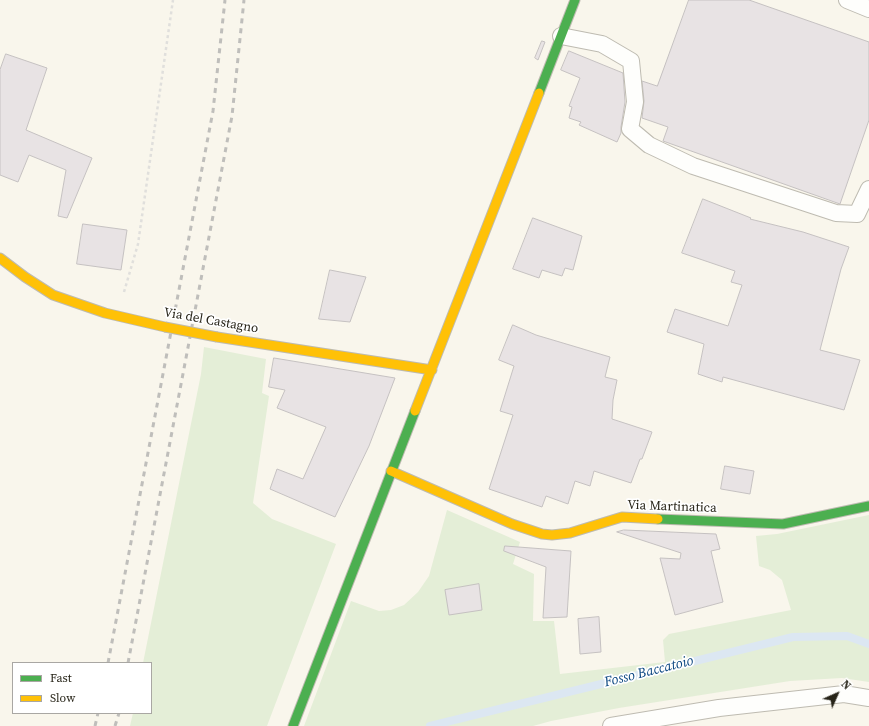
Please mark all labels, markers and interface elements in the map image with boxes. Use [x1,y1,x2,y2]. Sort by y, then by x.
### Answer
street label: Via del Castagno [163,305,259,337]
street label: Via Martinatica [627,498,717,516]
water label: Fosso Baccatoio [603,653,695,691]
legend [12,662,152,714]
text: Fast [50,670,72,686]
north arrow [817,674,857,714]
text: N [838,677,854,693]
text: Slow [50,690,75,706]

